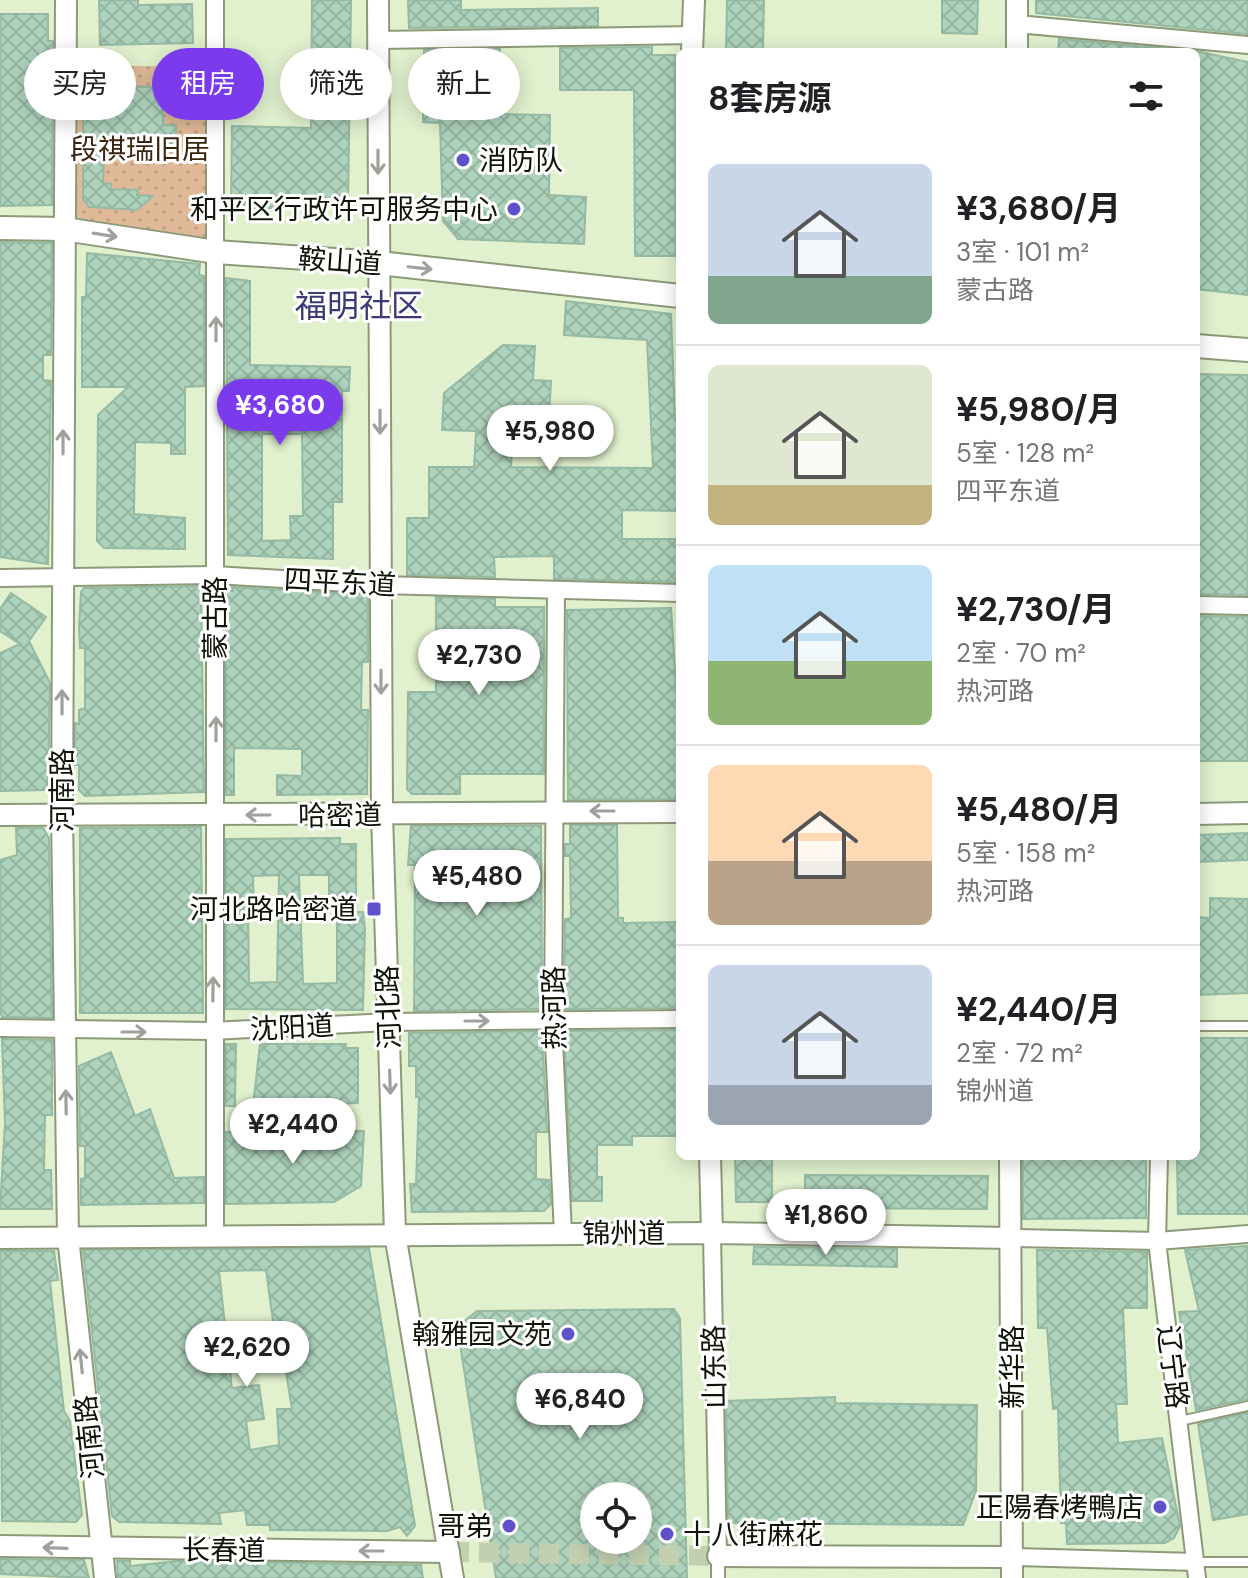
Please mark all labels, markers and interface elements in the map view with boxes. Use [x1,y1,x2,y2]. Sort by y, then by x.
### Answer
chip: 买房 [24,48,136,120]
chip: 租房 [152,48,264,120]
chip: 筛选 [280,48,392,120]
chip: 新上 [408,48,520,120]
icon: filters [1124,74,1168,118]
text: 8套房源 [708,76,832,121]
park label: 段祺瑞旧居 [70,131,210,168]
place label: 消防队 [479,142,563,179]
one-way arrow [370,148,386,175]
marker: 消防队 [454,151,472,169]
text: ¥3,680/月 [956,186,1121,231]
place label: 和平区行政许可服务中心 [190,191,498,228]
icon: home [772,196,868,292]
marker: 和平区行政许可服务中心 [505,200,523,218]
one-way arrow [92,228,118,243]
text: 3室 · 101 m² [956,235,1089,269]
street label: 鞍山道 [297,240,383,283]
one-way arrow [406,260,433,275]
text: 蒙古路 [956,273,1034,307]
district label: 福明社区 [295,285,423,327]
one-way arrow [208,316,224,343]
pin: ¥3,680 [215,379,345,447]
text: ¥5,980/月 [956,387,1122,432]
text: ¥3,680 [235,388,325,422]
icon: home [772,397,868,493]
pin: ¥5,980 [485,405,615,473]
one-way arrow [372,408,388,435]
text: ¥5,980 [505,414,595,448]
one-way arrow [55,429,71,456]
text: 5室 · 128 m² [956,436,1094,470]
text: 四平东道 [956,474,1060,508]
street label: 四平东道 [283,561,397,604]
street label: 蒙古路 [197,576,234,660]
text: ¥2,730/月 [956,587,1116,632]
icon: home [772,597,868,693]
pin: ¥2,730 [414,629,544,697]
text: 2室 · 70 m² [956,636,1086,670]
text: ¥2,730 [436,638,522,672]
one-way arrow [373,668,389,695]
text: 热河路 [956,674,1034,708]
one-way arrow [55,689,70,716]
one-way arrow [208,716,224,743]
street label: 河南路 [44,748,81,832]
text: ¥5,480/月 [956,787,1122,832]
street label: 哈密道 [298,796,382,835]
icon: home [772,797,868,893]
one-way arrow [589,803,616,819]
one-way arrow [245,808,272,823]
text: 5室 · 158 m² [956,836,1095,870]
pin: ¥5,480 [412,850,542,918]
text: ¥5,480 [431,859,523,893]
text: 热河路 [956,874,1034,908]
place label: 河北路哈密道 [190,891,358,928]
marker: 河北路哈密道 [365,900,383,918]
street label: 河北路 [369,964,408,1050]
street label: 热河路 [535,966,574,1050]
one-way arrow [205,976,221,1003]
text: ¥2,440/月 [956,987,1121,1032]
icon: home [772,997,868,1093]
street label: 沈阳道 [249,1007,335,1048]
one-way arrow [463,1013,490,1029]
one-way arrow [120,1024,147,1040]
text: 2室 · 72 m² [956,1036,1083,1070]
one-way arrow [383,1068,398,1095]
text: 锦州道 [956,1074,1034,1108]
one-way arrow [59,1089,74,1116]
pin: ¥2,440 [228,1098,358,1166]
text: ¥2,440 [248,1107,338,1141]
pin: ¥1,860 [761,1189,891,1257]
text: ¥1,860 [784,1198,868,1232]
street label: 锦州道 [582,1215,666,1252]
place label: 翰雅园文苑 [412,1316,552,1353]
pin: ¥2,620 [182,1321,312,1389]
street label: 辽宁路 [1149,1323,1196,1411]
marker: 翰雅园文苑 [559,1325,577,1343]
street label: 山东路 [695,1325,734,1409]
street label: 新华路 [994,1325,1031,1409]
text: ¥2,620 [203,1330,291,1364]
one-way arrow [74,1348,89,1375]
pin: ¥6,840 [515,1373,645,1441]
text: ¥6,840 [534,1382,626,1416]
street label: 河南路 [67,1393,112,1481]
map controls [580,1482,652,1554]
button: locate [580,1482,652,1554]
place label: 正陽春烤鴨店 [976,1489,1144,1526]
marker: 正陽春烤鴨店 [1151,1498,1169,1516]
place label: 哥弟 [437,1508,493,1545]
place label: 十八街麻花 [683,1516,823,1553]
marker: 哥弟 [500,1517,518,1535]
marker: 十八街麻花 [658,1525,676,1543]
street label: 长春道 [182,1532,266,1569]
one-way arrow [42,1540,69,1555]
one-way arrow [358,1543,385,1559]

